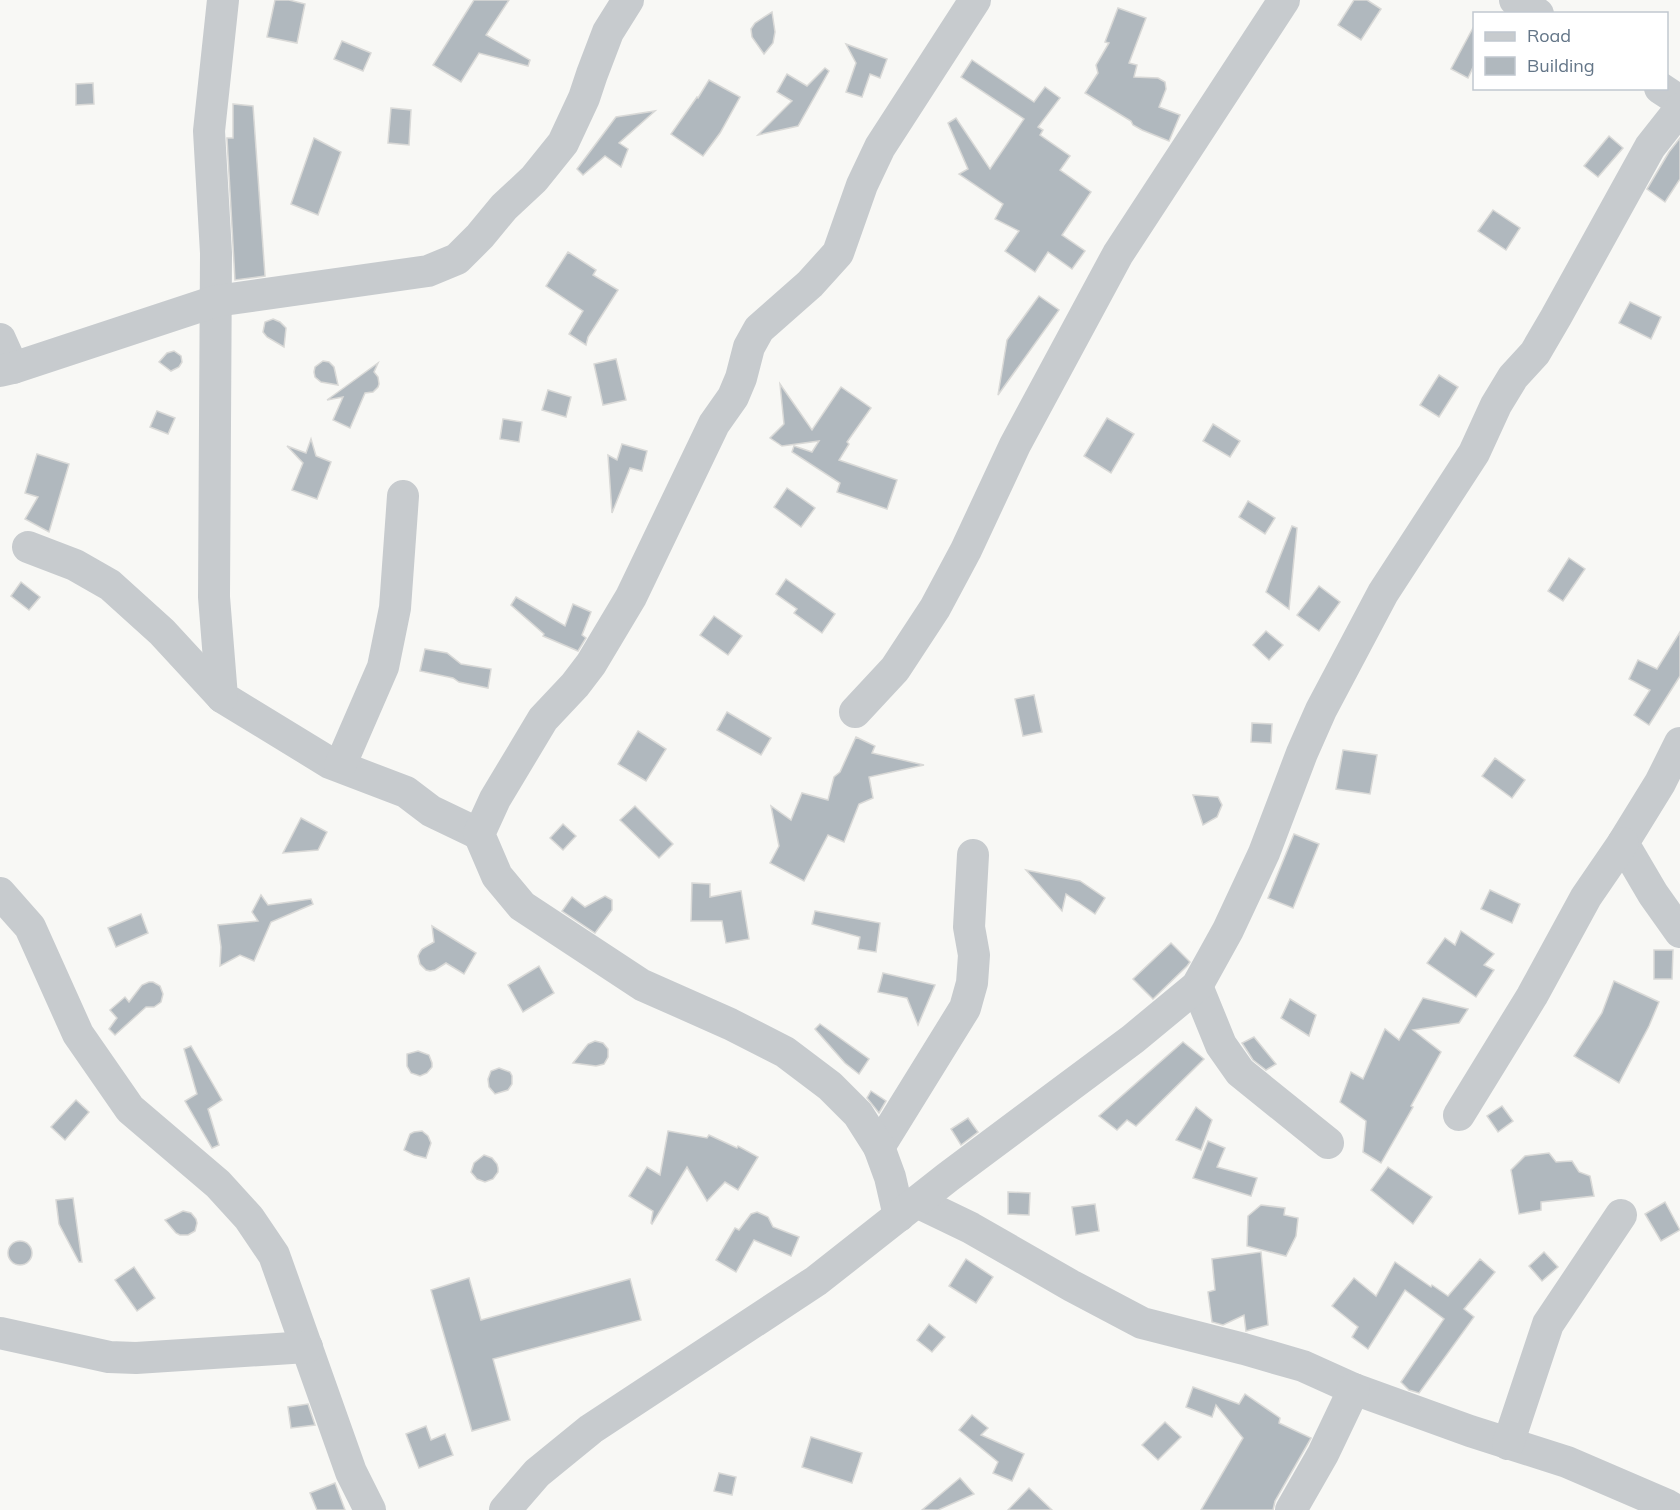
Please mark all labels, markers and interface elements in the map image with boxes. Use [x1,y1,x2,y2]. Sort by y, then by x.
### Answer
legend [1473,12,1668,90]
text: Road [1527,24,1571,47]
text: Building [1527,54,1595,77]

